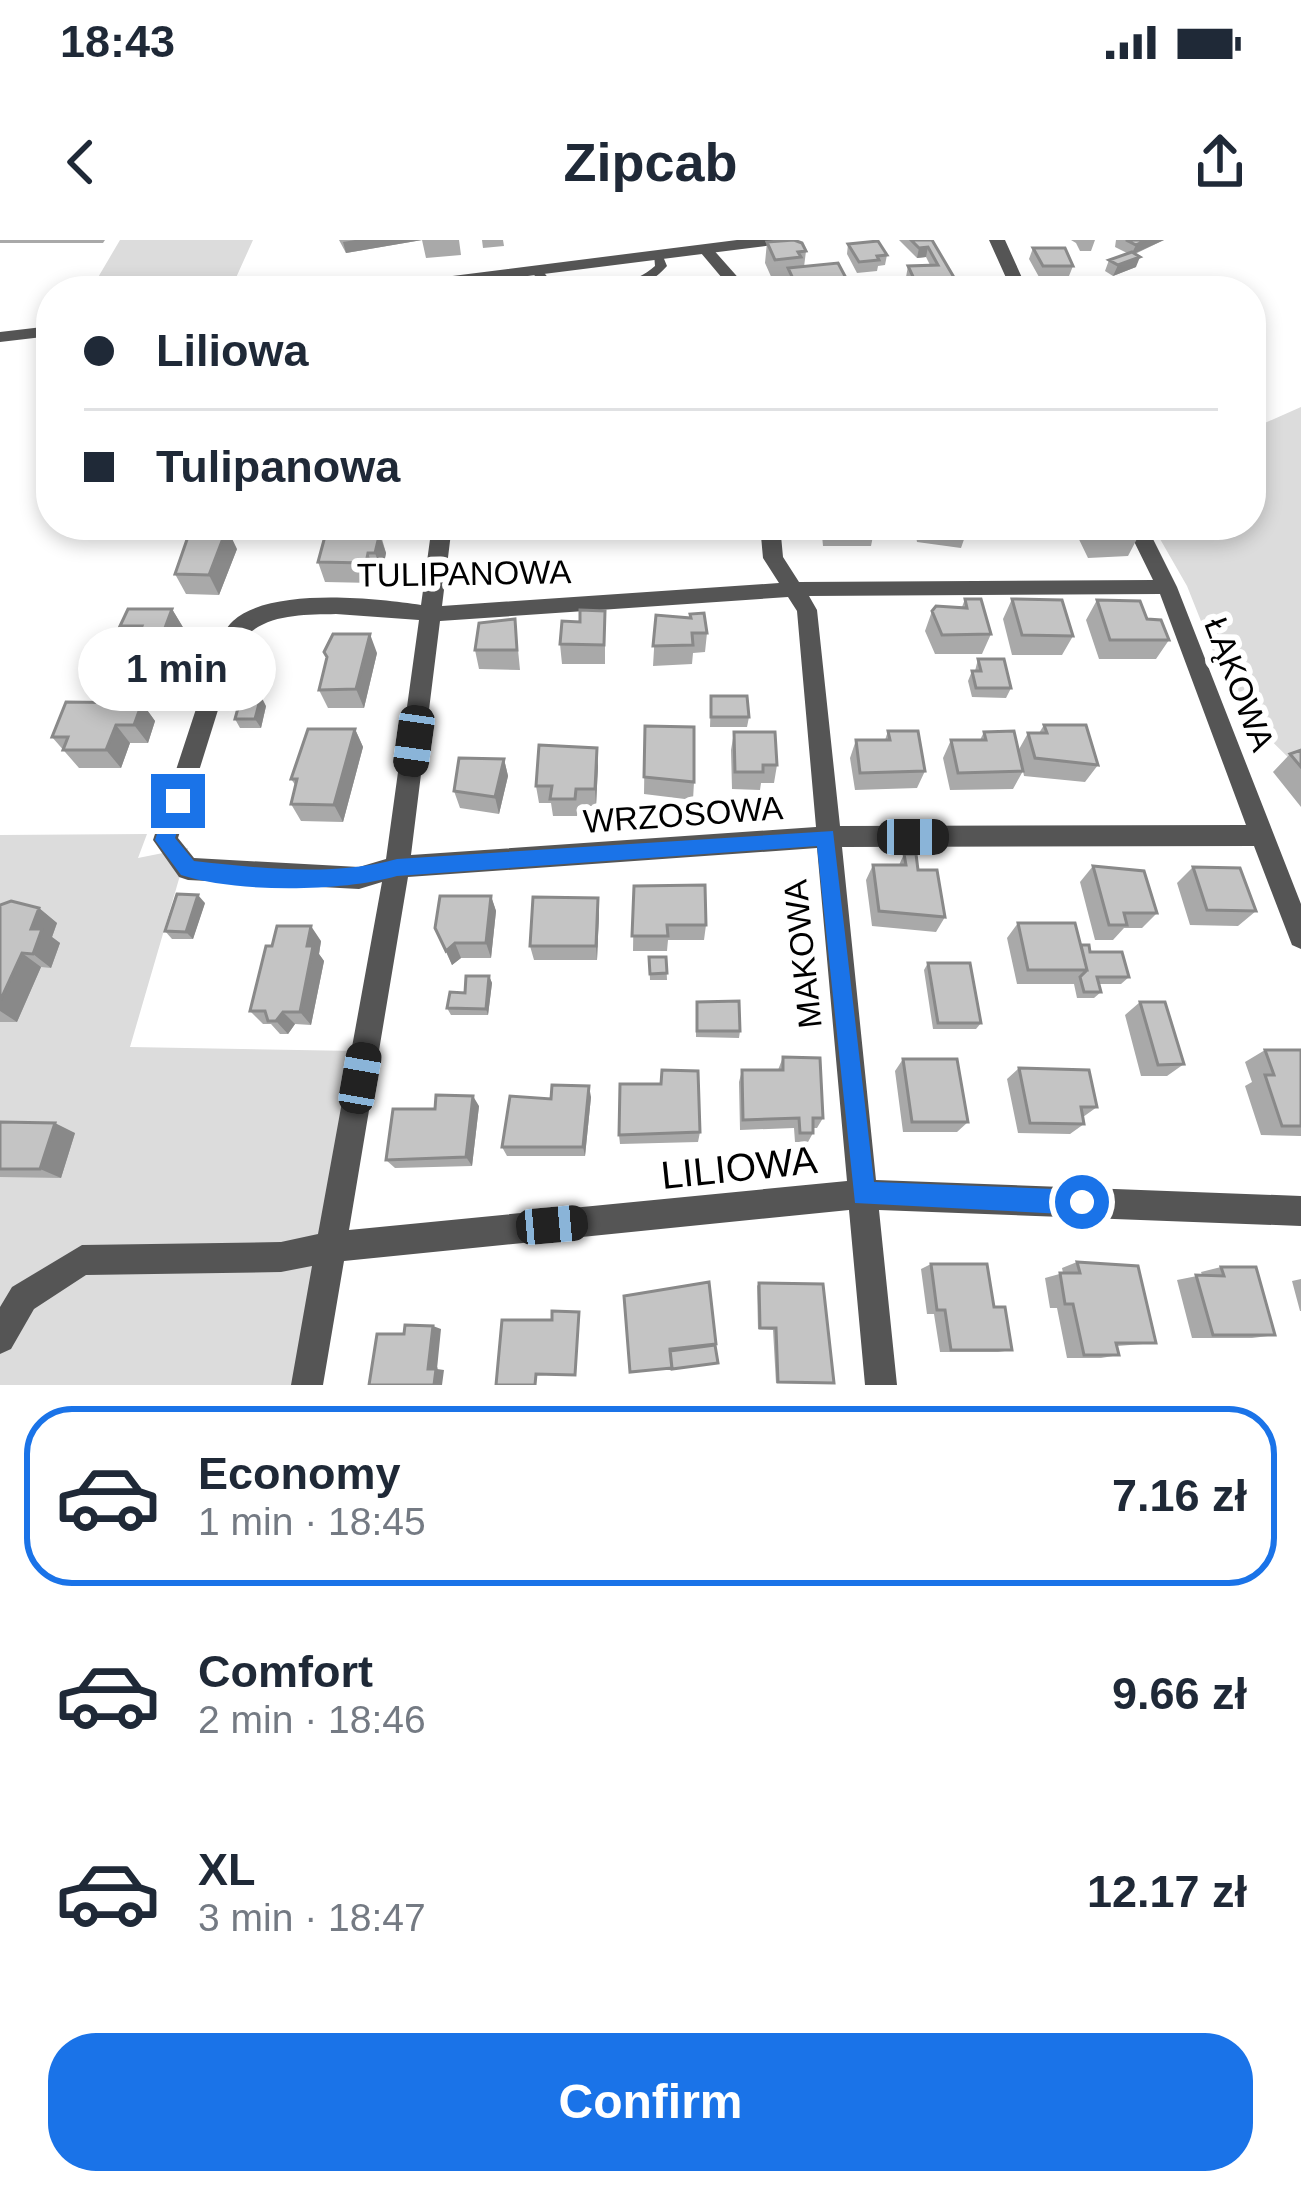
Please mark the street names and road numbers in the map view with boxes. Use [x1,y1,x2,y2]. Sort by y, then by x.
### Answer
street label: TULIPANOWA [356,553,572,594]
street label: ŁĄKOWA [1197,612,1282,756]
street label: WRZOSOWA [582,789,784,840]
street label: MAKOWA [776,878,829,1030]
street label: LILIOWA [659,1138,819,1197]

